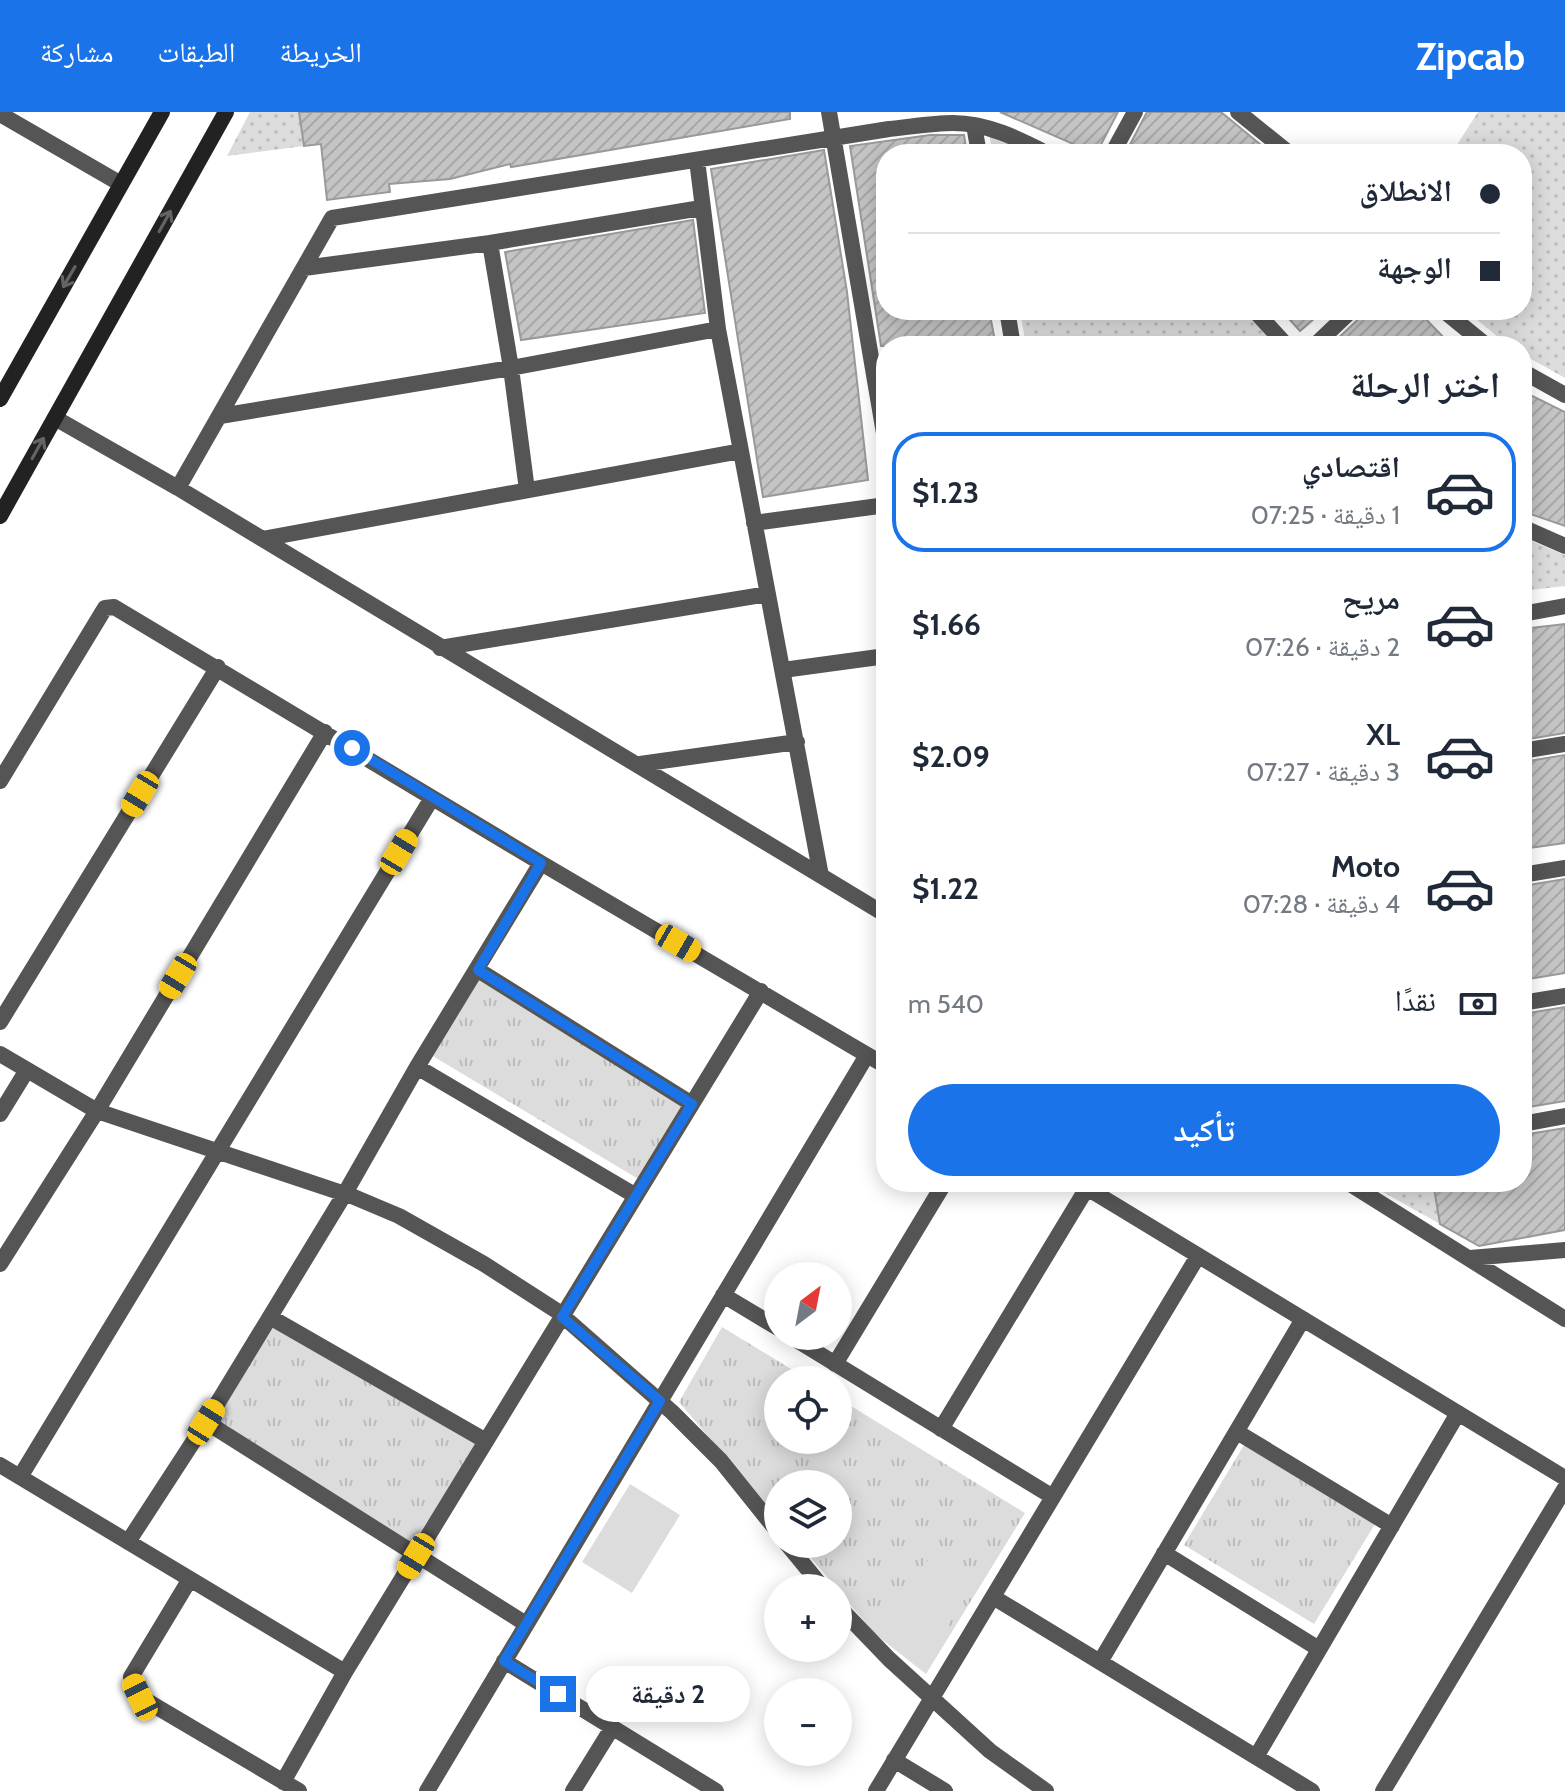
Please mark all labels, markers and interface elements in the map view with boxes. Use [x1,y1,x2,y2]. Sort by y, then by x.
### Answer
text: Zipcab [1416,33,1525,80]
text: مشاركة [40,35,114,69]
text: الطبقات [158,35,235,69]
text: الخريطة [279,35,362,69]
text: الانطلاق [1359,172,1452,209]
one-way arrow [158,210,173,234]
text: الوجهة [1377,249,1452,286]
one-way arrow [61,265,76,289]
text: اختر الرحلة [1350,362,1500,406]
one-way arrow [31,437,46,461]
text: اقتصادي [1302,448,1400,485]
icon: car [1424,456,1496,528]
text: $1.23 [912,474,979,511]
text: 1 دقيقة · 07:25 [1251,499,1400,531]
text: مريح [1342,580,1400,617]
icon: car [1424,588,1496,660]
text: $1.66 [912,606,981,643]
text: 2 دقيقة · 07:26 [1245,631,1400,663]
text: XL [1366,716,1400,753]
icon: car [1424,720,1496,792]
route start [334,730,370,766]
text: $2.09 [912,738,990,775]
text: 3 دقيقة · 07:27 [1246,756,1400,788]
car [117,767,163,821]
car [376,825,422,879]
text: Moto [1331,848,1400,885]
icon: car [1424,852,1496,924]
text: $1.22 [912,870,979,907]
text: 4 دقيقة · 07:28 [1243,888,1400,920]
car [651,921,705,965]
car [155,949,201,1003]
text: نقدًا [1395,982,1436,1019]
icon: cash [1456,982,1500,1026]
text: 540 m [908,988,984,1020]
button: تأكيد [908,1084,1500,1176]
north arrow [764,1262,852,1350]
map controls [764,1262,852,1766]
button: locate [764,1366,852,1454]
car [183,1395,229,1449]
button: layers [764,1470,852,1558]
car [393,1529,439,1583]
button: + [764,1574,852,1662]
callout: 2 دقيقة [586,1666,750,1722]
car [119,1670,161,1724]
route end [540,1676,576,1712]
text: 2 دقيقة [631,1678,705,1710]
button: − [764,1678,852,1766]

